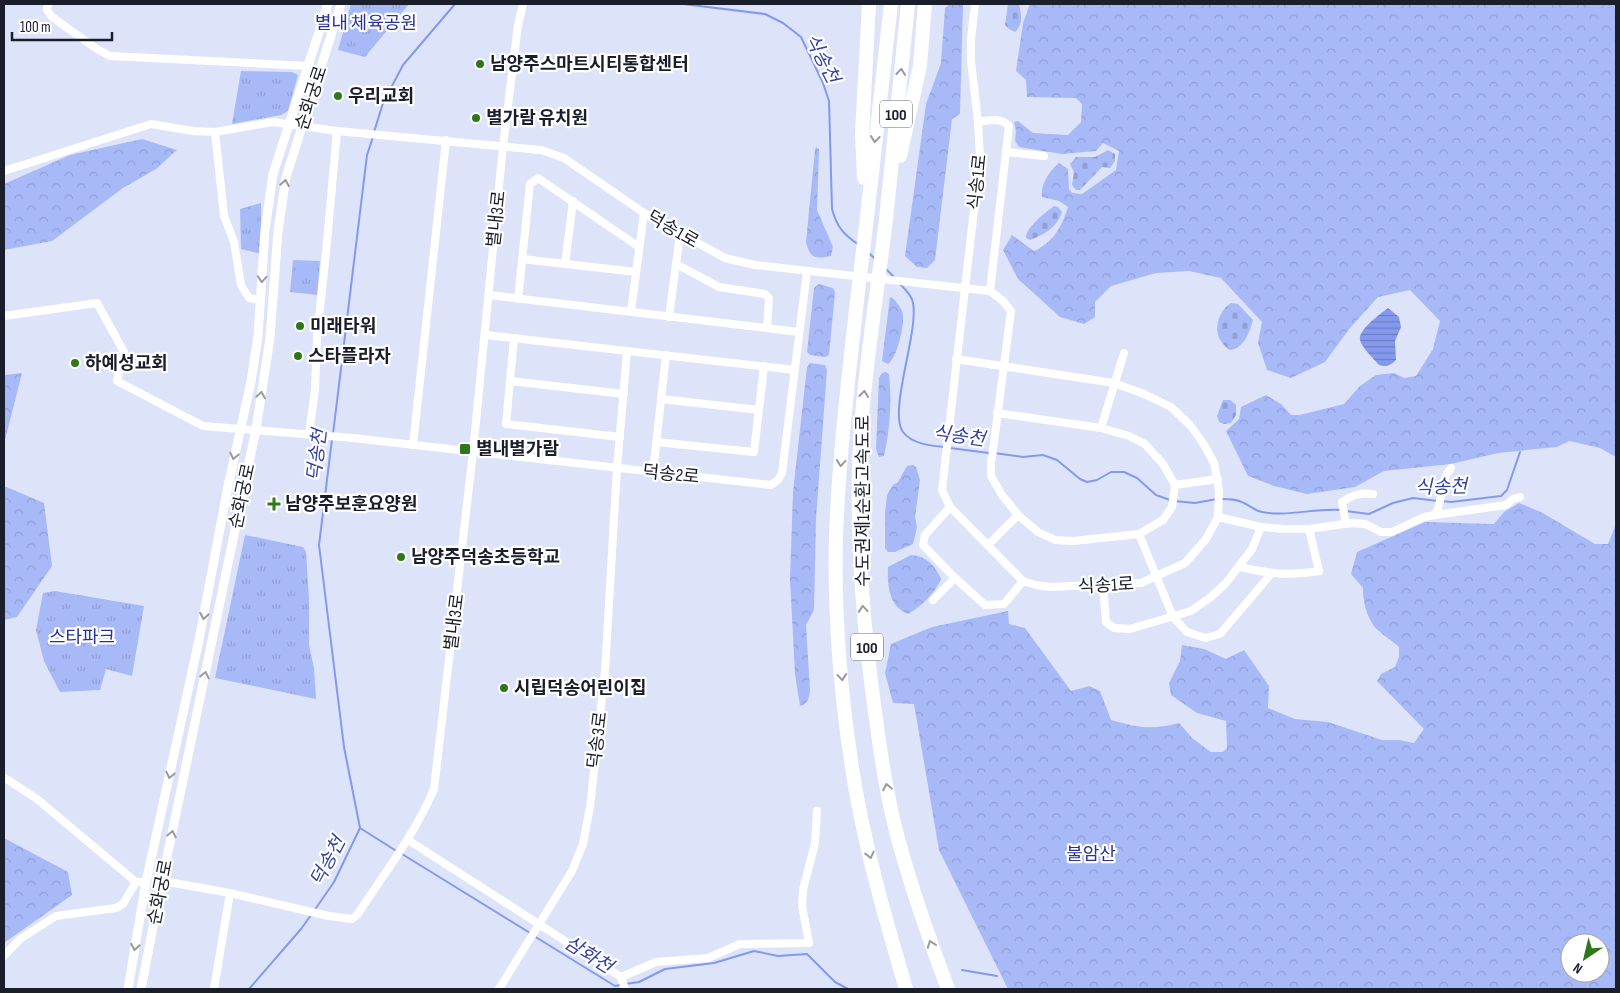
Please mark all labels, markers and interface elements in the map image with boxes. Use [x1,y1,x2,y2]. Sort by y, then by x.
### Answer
scale bar [12,10,112,42]
park label: 별내 체육공원 [315,13,417,34]
text: 100 m [20,18,51,37]
water label: 식송천 [800,30,845,89]
place label: 남양주스마트시티통합센터 [490,54,689,75]
marker: 남양주스마트시티통합센터 [474,58,486,70]
street label: 순화궁로 [291,63,332,133]
one-way arrow [895,68,906,76]
place label: 우리교회 [348,86,414,107]
marker: 우리교회 [332,90,344,102]
road number: 100 [880,100,912,128]
place label: 별가람 유치원 [486,108,588,129]
marker: 별가람 유치원 [470,112,482,124]
one-way arrow [870,135,881,143]
street label: 식송1로 [964,153,991,211]
one-way arrow [280,178,290,187]
street label: 별내3로 [483,189,510,249]
street label: 덕송1로 [643,206,702,253]
one-way arrow [257,275,268,283]
place label: 미래타워 [310,316,376,337]
marker: 미래타워 [294,320,306,332]
place label: 스타플라자 [308,346,391,367]
marker: 스타플라자 [292,350,304,362]
place label: 하예성교회 [85,353,168,374]
marker: 하예성교회 [69,357,81,369]
one-way arrow [858,390,869,398]
one-way arrow [256,391,266,400]
street label: 수도권제1순환고속도로 [853,415,874,587]
water label: 식송천 [931,421,988,452]
water label: 덕송천 [303,426,332,483]
place label: 별내별가람 [476,439,559,460]
marker: 별내별가람 [458,442,472,456]
one-way arrow [229,451,239,460]
one-way arrow [836,459,847,467]
street label: 덕송2로 [641,461,700,488]
street label: 순화궁로 [225,462,260,531]
water label: 식송천 [1415,476,1469,499]
place label: 남양주보훈요양원 [285,494,417,515]
marker: 남양주보훈요양원 [267,497,281,511]
place label: 남양주덕송초등학교 [411,547,560,568]
marker: 남양주덕송초등학교 [395,551,407,563]
street label: 식송1로 [1078,574,1135,597]
street label: 별내3로 [441,592,468,652]
one-way arrow [858,605,869,613]
one-way arrow [199,611,209,620]
park label: 스타파크 [49,627,115,648]
road number: 100 [851,634,883,660]
one-way arrow [199,670,210,679]
one-way arrow [836,674,847,682]
place label: 시립덕송어린이집 [514,678,646,699]
marker: 시립덕송어린이집 [498,682,510,694]
street label: 덕송3로 [584,710,611,770]
one-way arrow [165,770,176,779]
one-way arrow [883,783,893,792]
one-way arrow [166,829,177,838]
water label: 덕송천 [306,832,351,890]
park label: 불암산 [1066,844,1116,865]
one-way arrow [864,851,875,859]
street label: 순화궁로 [144,858,177,927]
water label: 삼화천 [560,932,618,980]
north arrow [1560,933,1610,983]
one-way arrow [927,940,937,948]
one-way arrow [131,943,141,951]
text: N [1570,959,1586,977]

